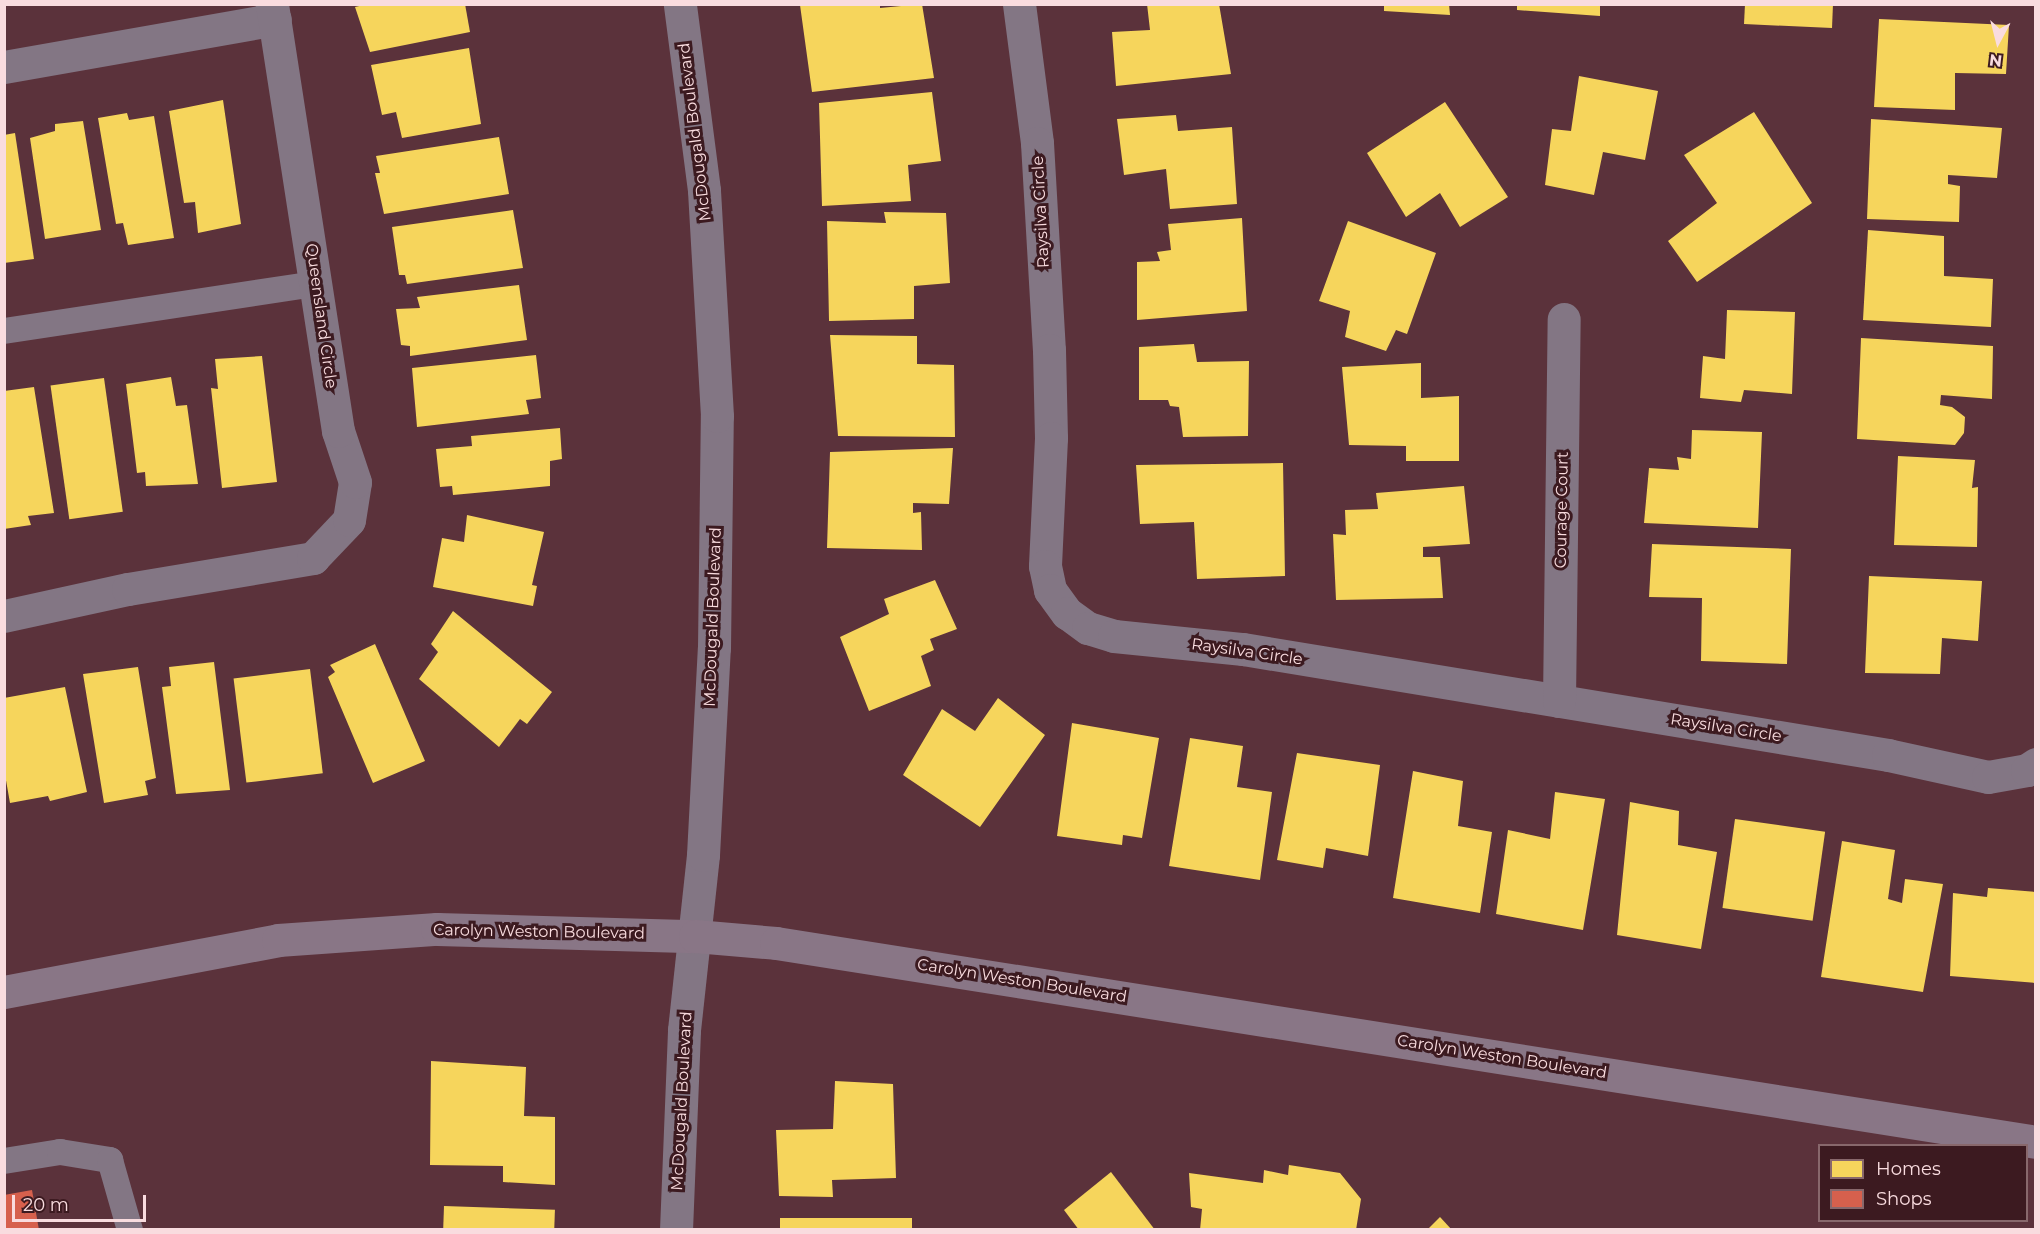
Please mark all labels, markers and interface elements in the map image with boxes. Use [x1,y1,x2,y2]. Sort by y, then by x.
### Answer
north arrow [1968,12,2028,72]
street label: McDougald Boulevard [675,42,715,222]
text: N [1988,50,2003,71]
street label: Raysilva Circle [1028,155,1054,269]
street label: Queensland Circle [301,242,341,390]
street label: Courage Court [1551,451,1573,569]
street label: McDougald Boulevard [700,527,726,707]
street label: Raysilva Circle [1190,635,1304,669]
street label: Raysilva Circle [1669,710,1783,746]
street label: Carolyn Weston Boulevard [433,921,645,943]
street label: Carolyn Weston Boulevard [916,955,1128,1007]
street label: McDougald Boulevard [668,1011,696,1191]
street label: Carolyn Weston Boulevard [1396,1031,1608,1083]
legend [1818,1144,2028,1222]
text: Homes [1876,1158,1941,1180]
scale bar [15,1183,148,1221]
text: Shops [1876,1188,1932,1210]
text: 20 m [23,1194,69,1216]

